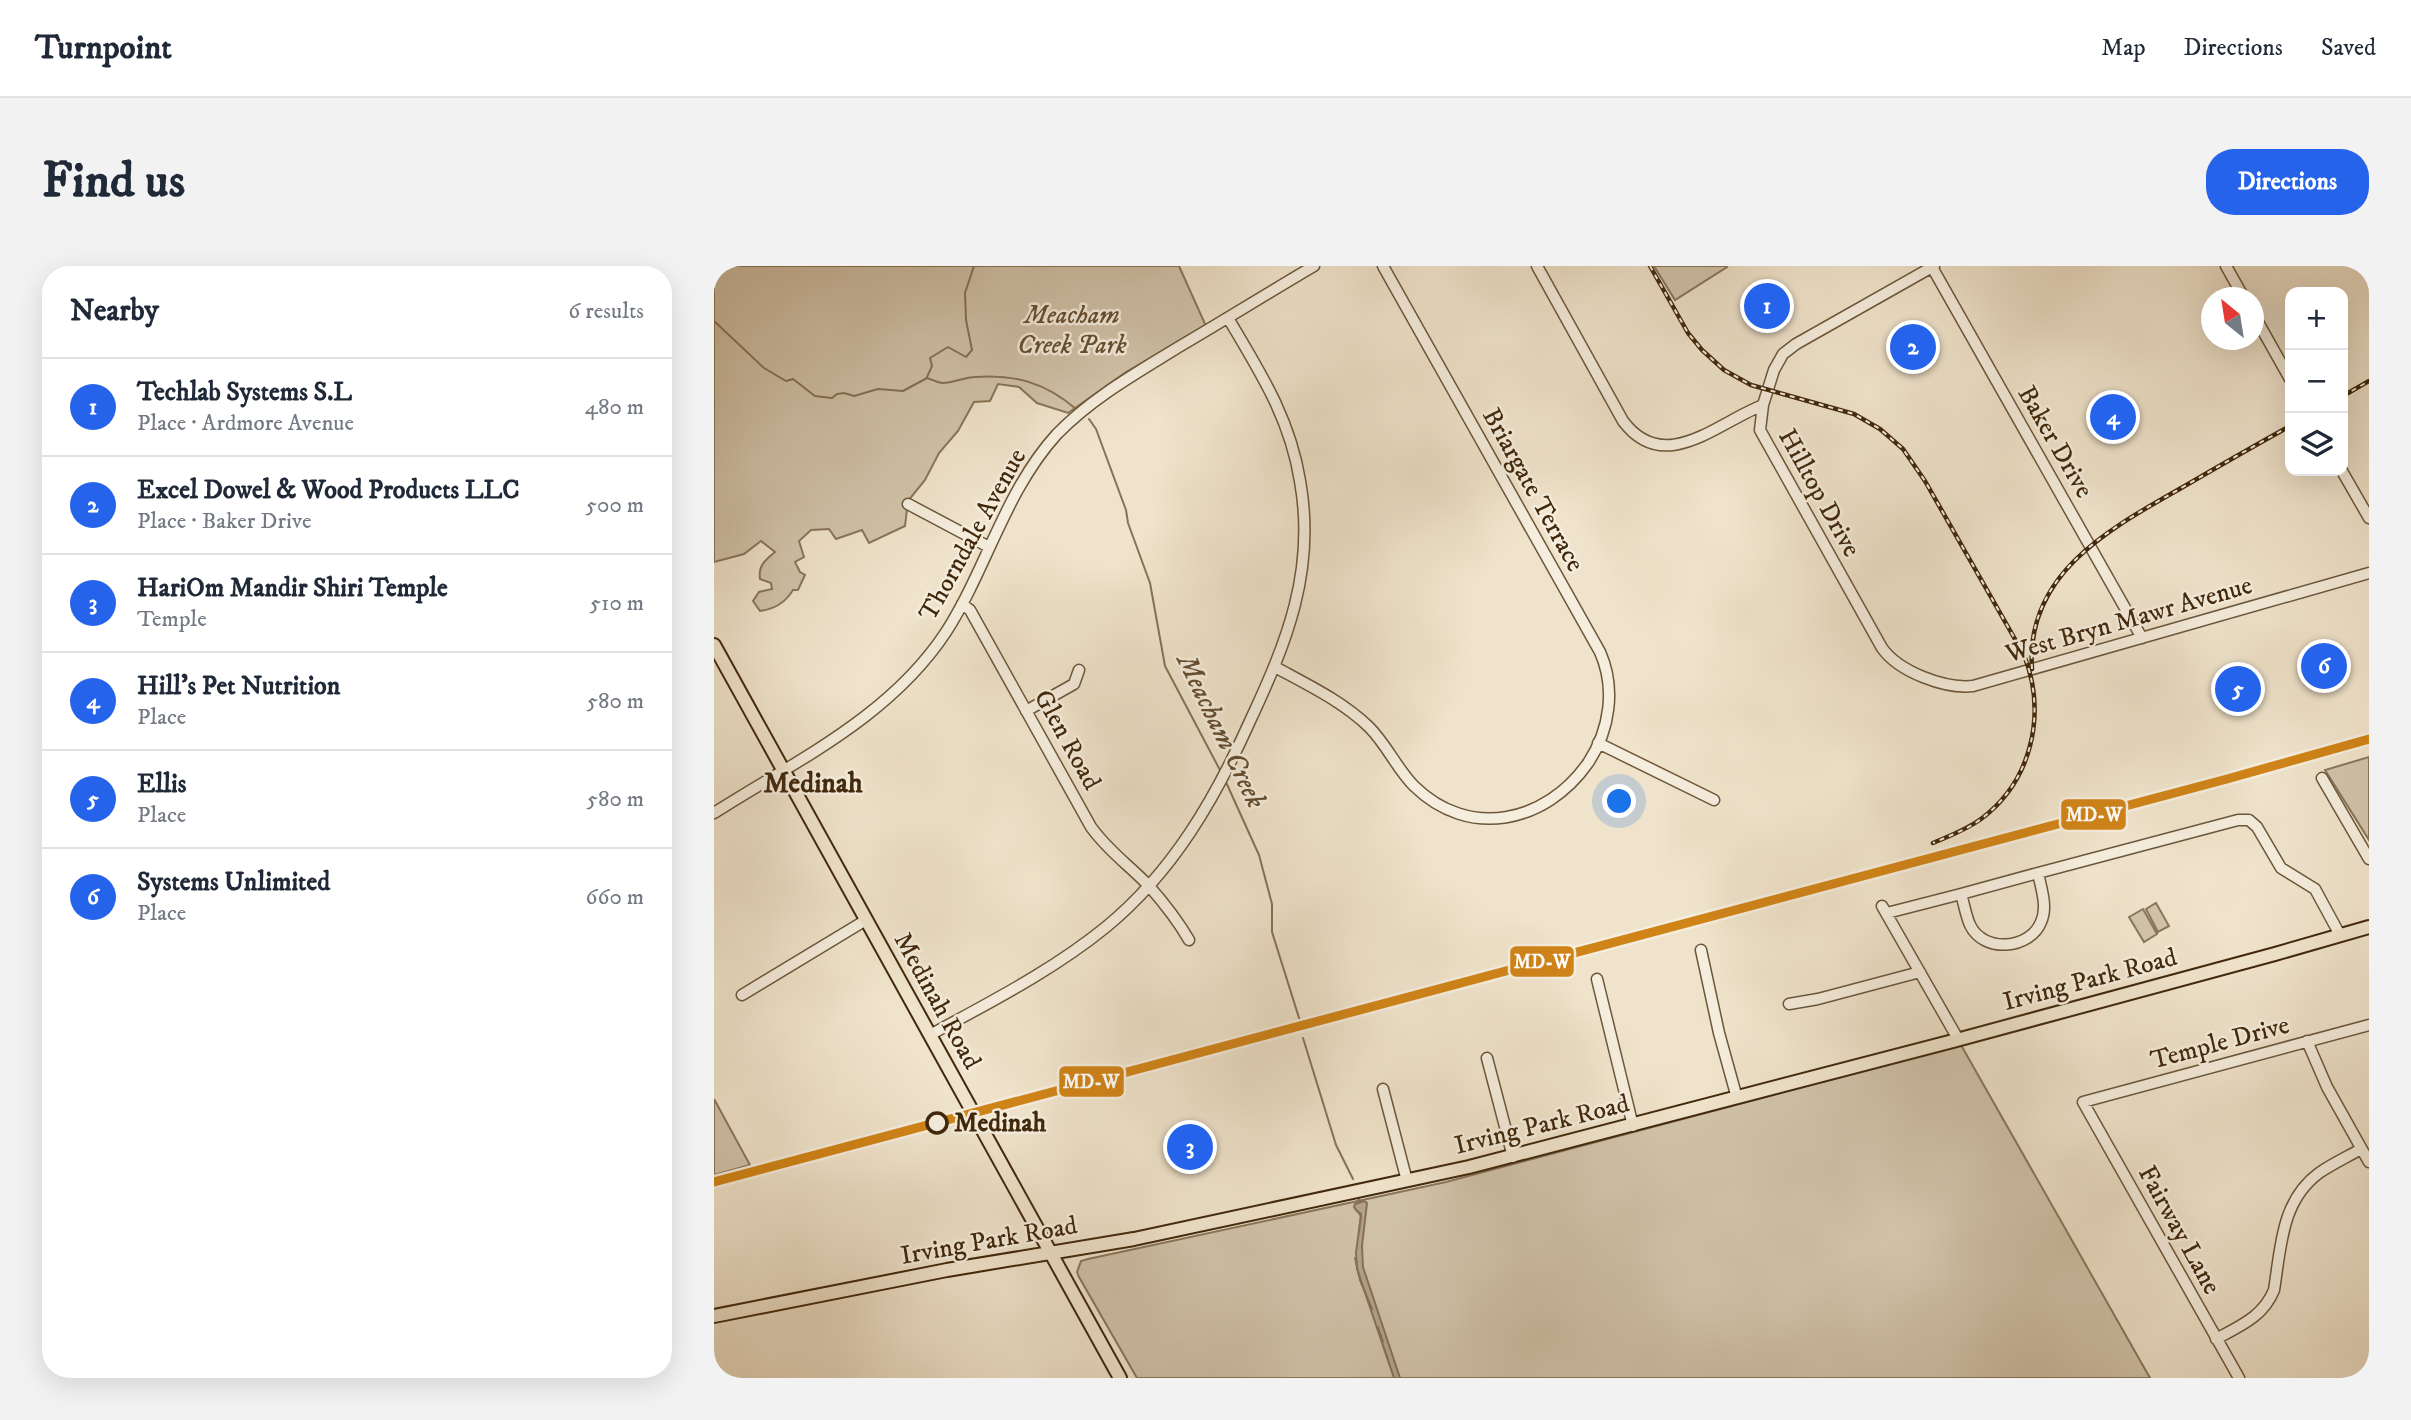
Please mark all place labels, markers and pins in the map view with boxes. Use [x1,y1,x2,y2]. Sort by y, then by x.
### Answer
pin: 1 [1744,280,1790,332]
pin: 2 [1890,321,1936,373]
pin: 4 [2090,391,2136,443]
pin: 6 [2301,640,2347,692]
pin: 5 [2215,663,2261,715]
place label: Medinah [954,1107,1046,1140]
marker: Medinah [926,1112,948,1134]
pin: 3 [1167,1121,1213,1173]

